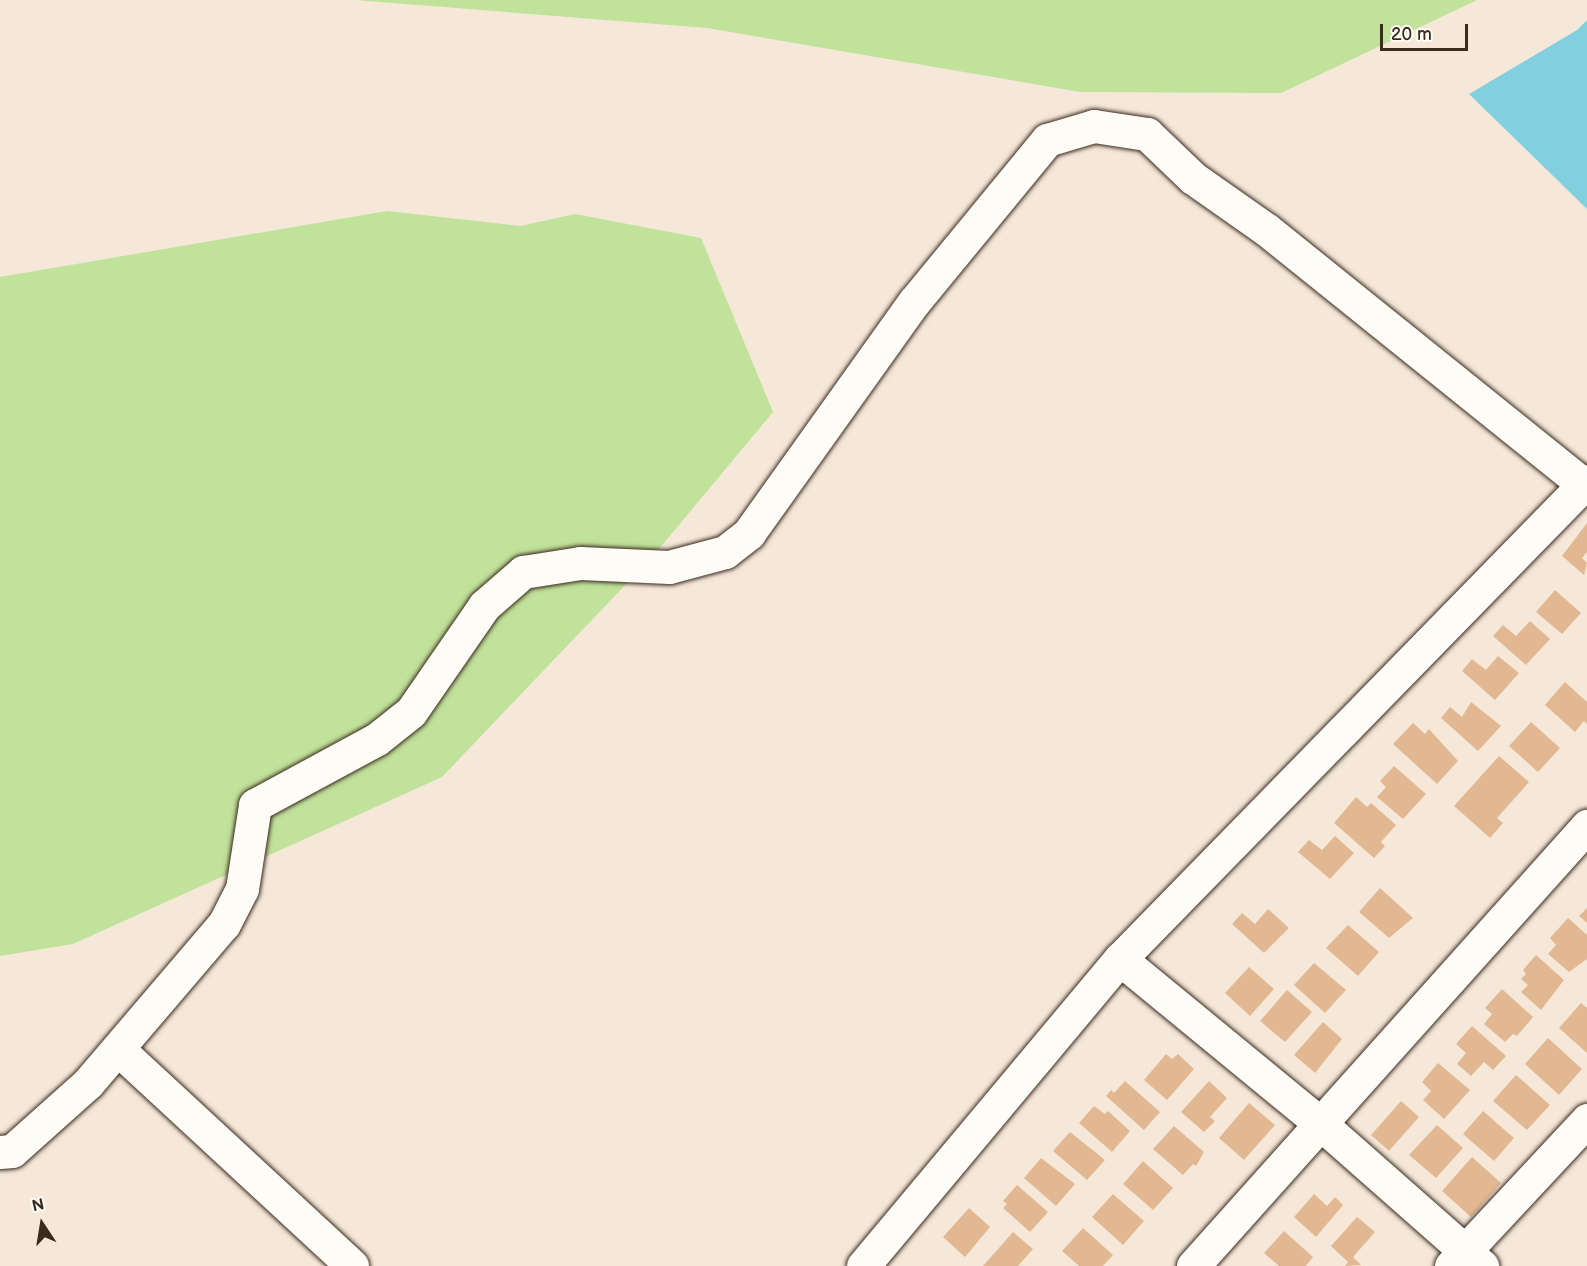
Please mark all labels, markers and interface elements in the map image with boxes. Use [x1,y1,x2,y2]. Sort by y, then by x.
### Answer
scale bar [1383,12,1472,50]
text: 20 m [1391,24,1432,45]
north arrow [12,1194,72,1254]
text: N [30,1195,46,1216]

